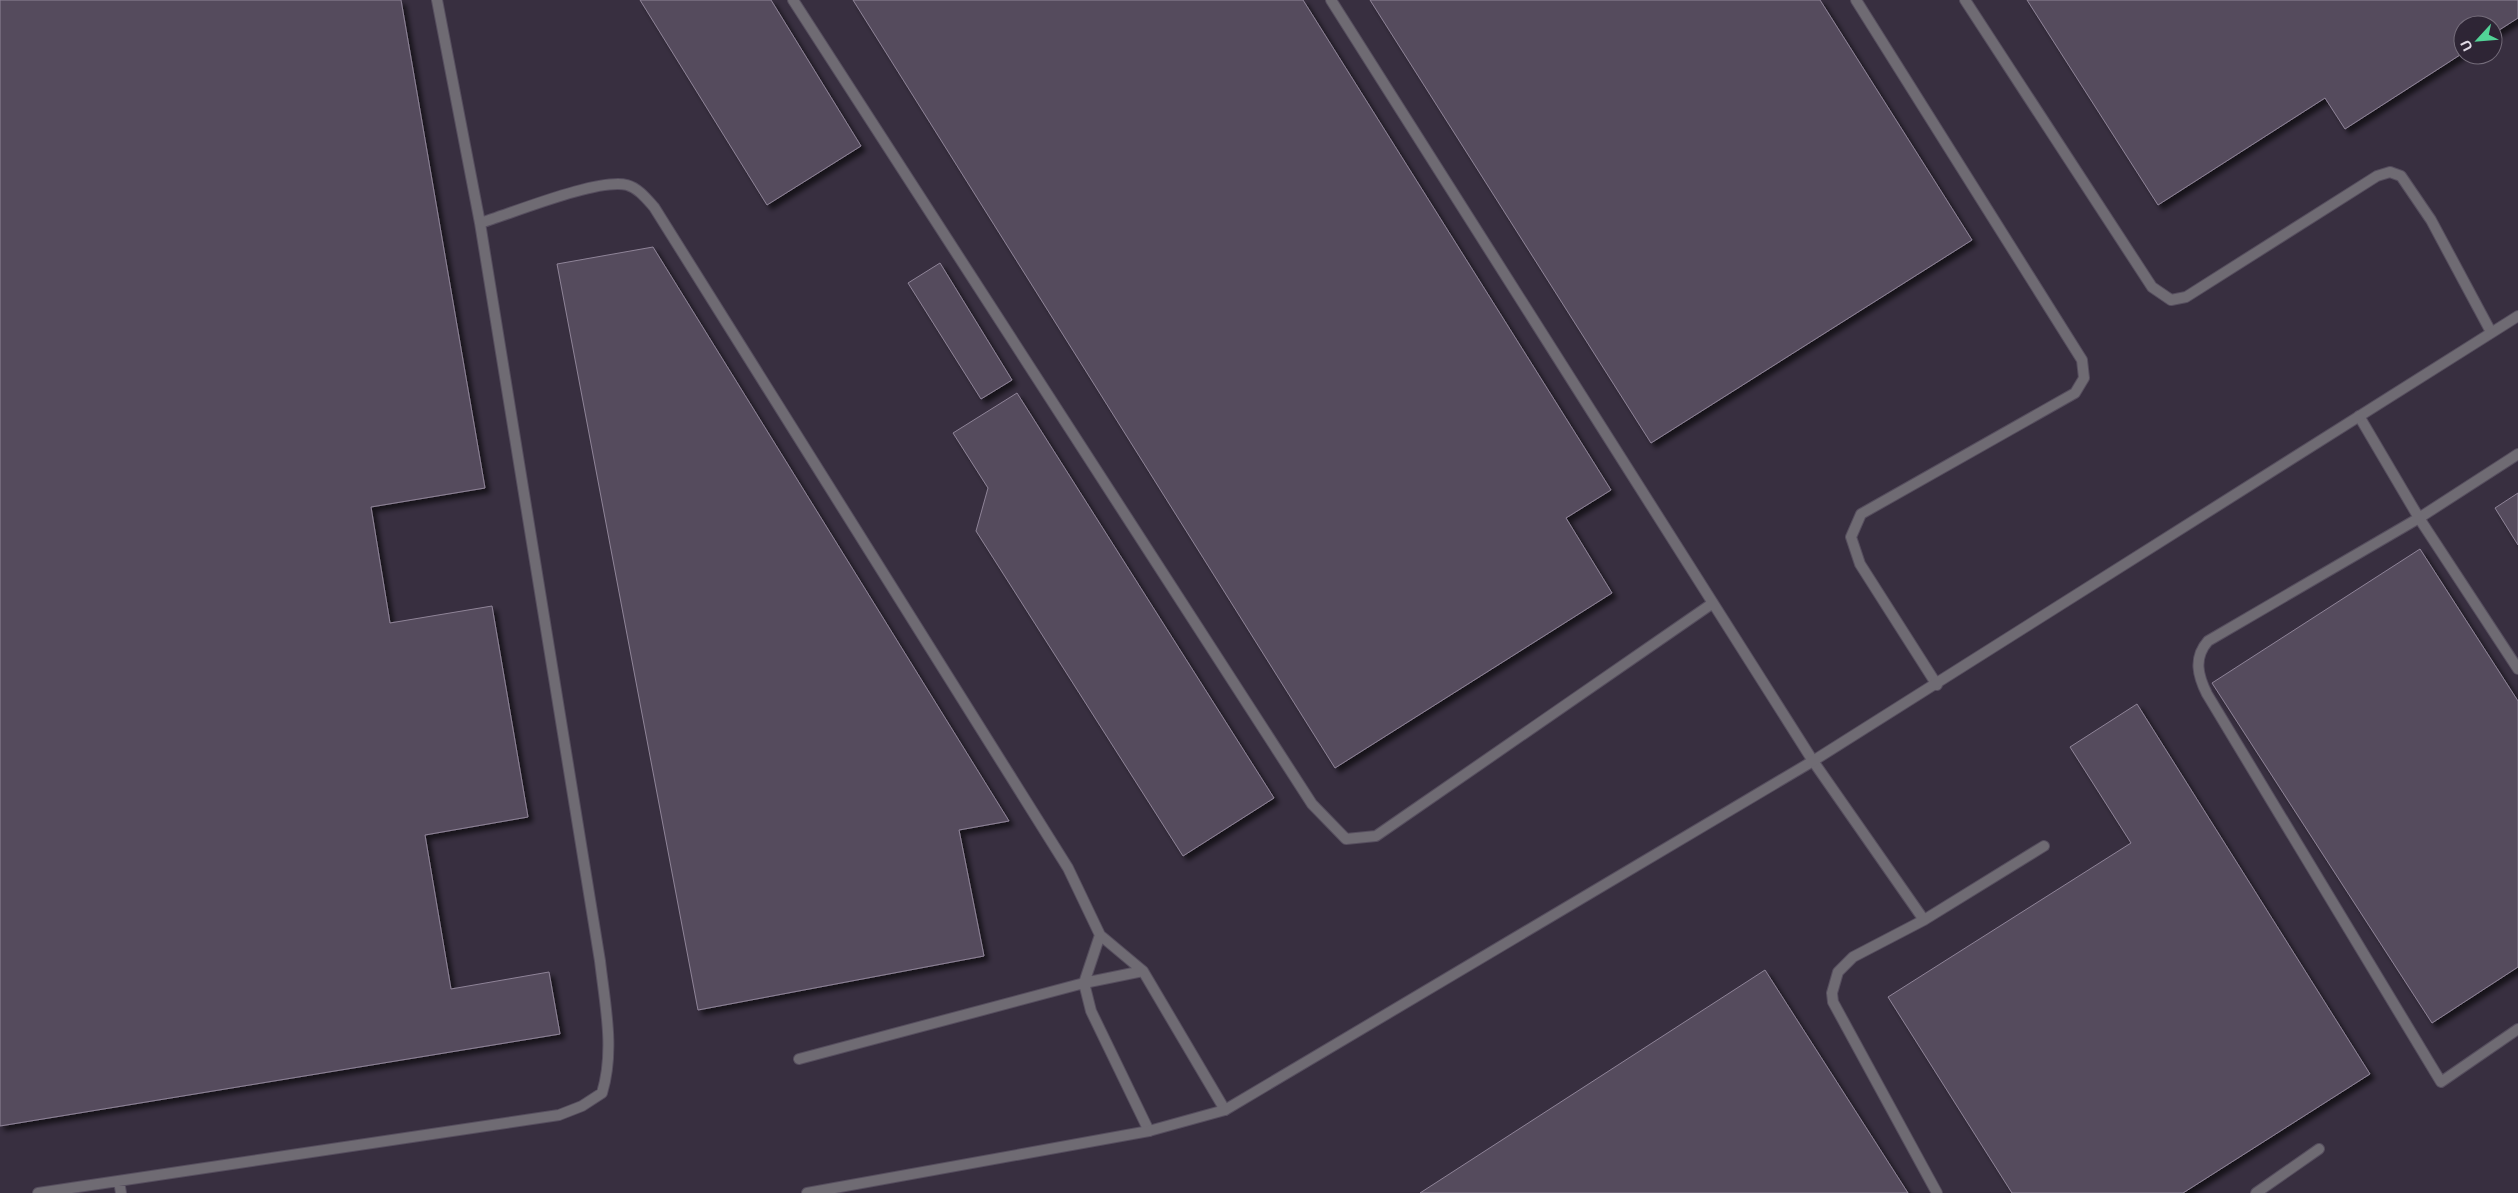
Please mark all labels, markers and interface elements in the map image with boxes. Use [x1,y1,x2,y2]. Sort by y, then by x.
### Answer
north arrow [2453,15,2503,65]
text: U [2457,38,2476,54]

